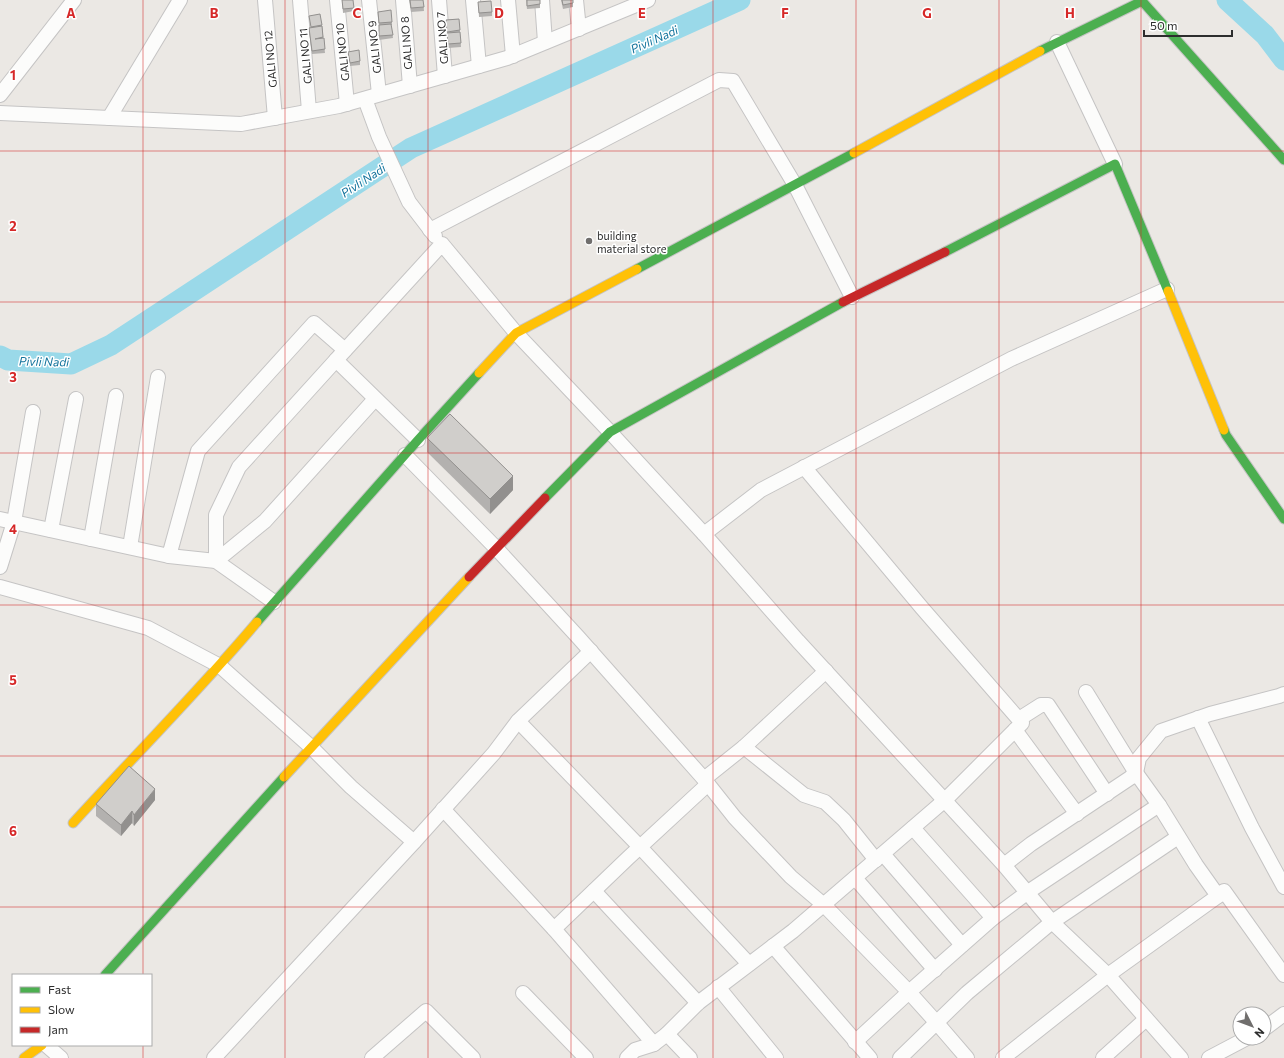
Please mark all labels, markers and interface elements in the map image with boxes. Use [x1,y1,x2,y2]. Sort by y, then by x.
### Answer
text: A [66,5,76,21]
text: B [210,5,219,21]
text: C [353,5,362,21]
text: D [494,5,504,21]
text: E [638,5,646,21]
text: F [781,5,789,21]
text: G [922,5,932,21]
text: H [1065,5,1075,21]
street label: GALI NO 7 [434,11,450,65]
scale bar [1144,12,1232,38]
street label: GALI NO 8 [398,16,414,70]
text: 50 m [1150,18,1178,32]
street label: GALI NO 9 [365,20,383,74]
street label: GALI NO 10 [332,22,352,82]
water label: Pivli Nadi [628,22,681,56]
street label: GALI NO 11 [296,28,314,84]
street label: GALI NO 12 [261,30,279,88]
text: 1 [10,67,16,83]
water label: Pivli Nadi [338,160,389,200]
text: 2 [9,218,17,234]
place label: building material store [597,229,667,255]
marker: building material store [584,236,594,246]
water label: Pivli Nadi [19,354,70,368]
text: 3 [9,369,17,385]
text: 4 [9,521,17,537]
text: 5 [9,672,17,688]
text: 6 [9,823,17,839]
legend [12,974,152,1046]
text: Fast [48,982,71,996]
text: Slow [48,1002,75,1016]
north arrow [1232,1006,1272,1046]
text: Jam [48,1022,68,1037]
text: N [1252,1026,1267,1040]

